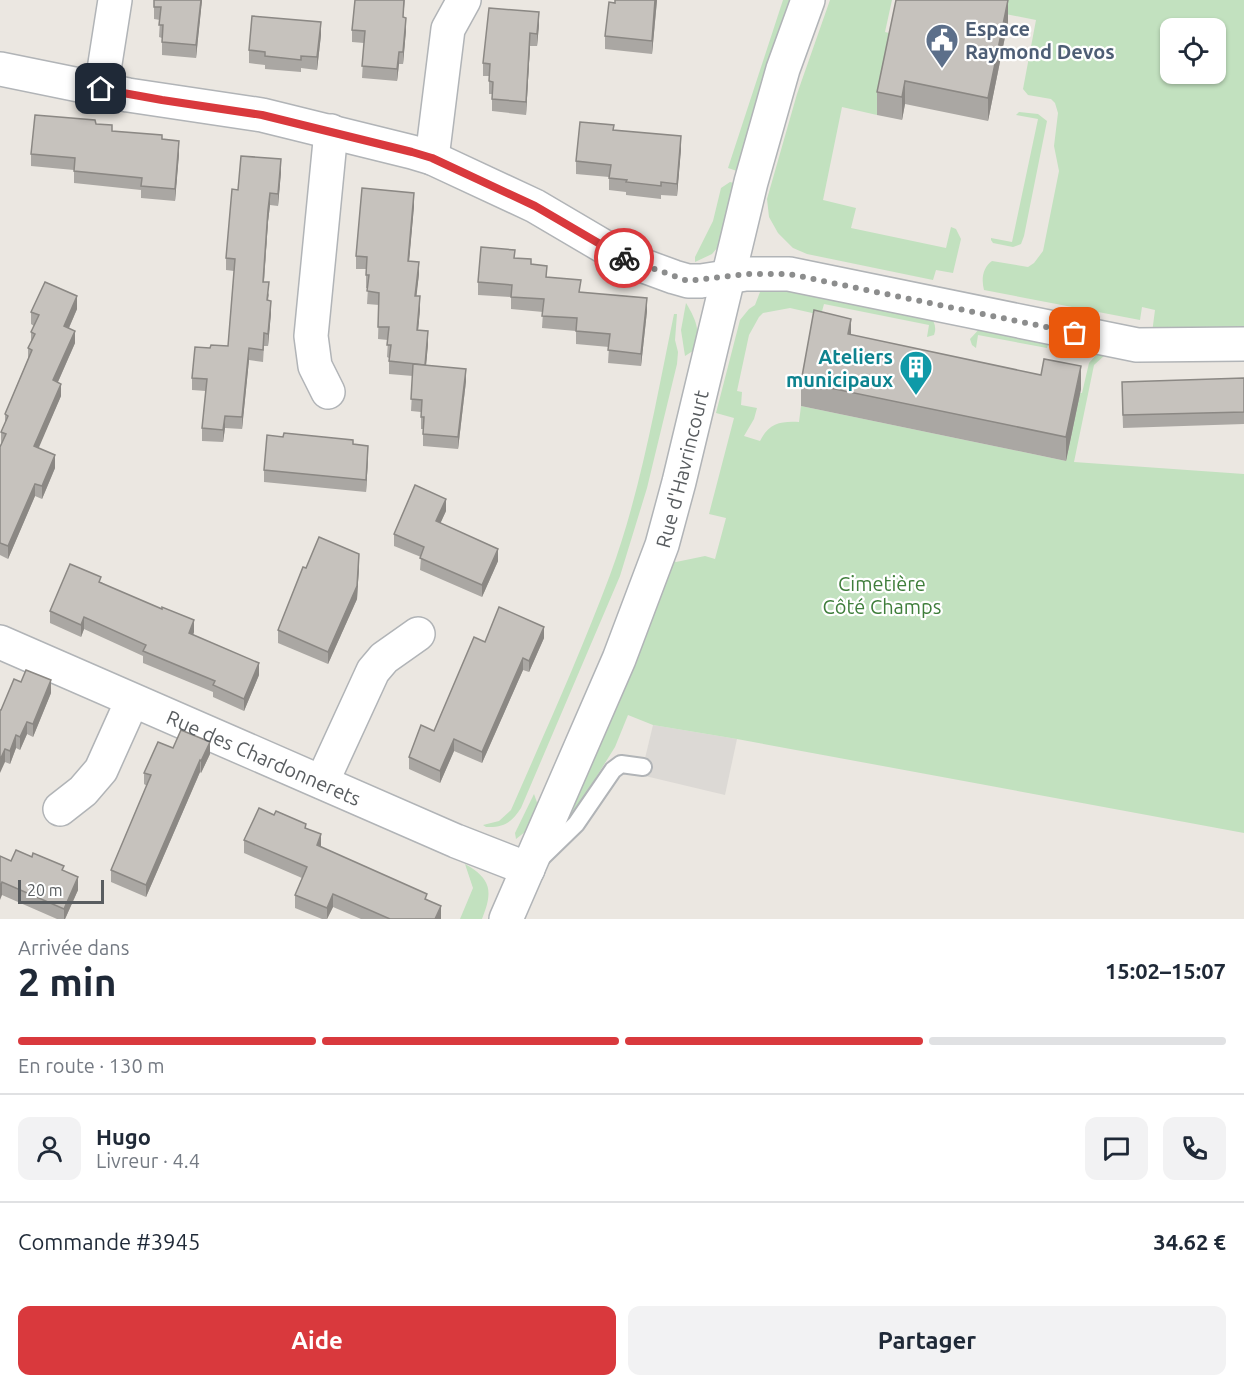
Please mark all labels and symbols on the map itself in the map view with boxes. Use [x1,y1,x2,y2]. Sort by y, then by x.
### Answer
place label: Espace Raymond Devos [965,17,1115,63]
public building icon: Espace Raymond Devos [924,22,960,69]
pin [75,63,126,114]
courier [594,228,654,288]
pin [1049,307,1100,358]
place label: Ateliers municipaux [786,345,893,391]
building icon: Ateliers municipaux [898,349,934,396]
street label: Rue d'Havrincourt [650,387,712,550]
park label: Cimetière Côté Champs [823,572,941,618]
street label: Rue des Chardonnerets [163,705,365,810]
scale bar [18,877,104,904]

